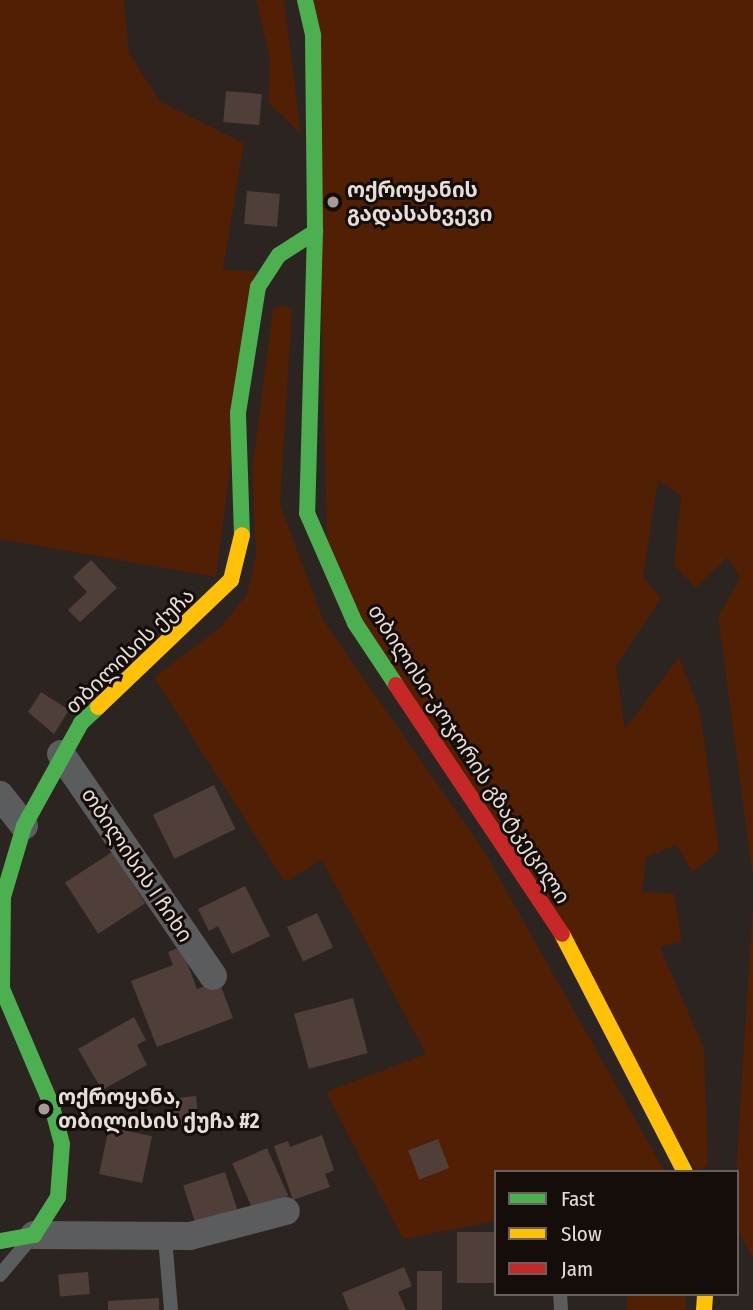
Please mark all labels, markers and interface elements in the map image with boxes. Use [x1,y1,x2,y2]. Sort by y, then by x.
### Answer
place label: ოქროყანის გადასახვევი [347,177,492,227]
marker: ოქროყანის გადასახვევი [325,194,341,210]
street label: თბილისის ქუჩა [60,583,200,719]
street label: თბილისი-კოჯორის გზატკეცილი [363,600,575,908]
street label: თბილისის I ჩიხი [76,783,198,947]
place label: ოქროყანა, თბილისის ქუჩა #2 [58,1084,260,1134]
marker: ოქროყანა, თბილისის ქუჩა #2 [36,1101,52,1117]
legend [494,1170,739,1296]
text: Fast [561,1186,595,1212]
text: Slow [561,1221,602,1247]
text: Jam [561,1256,593,1282]

